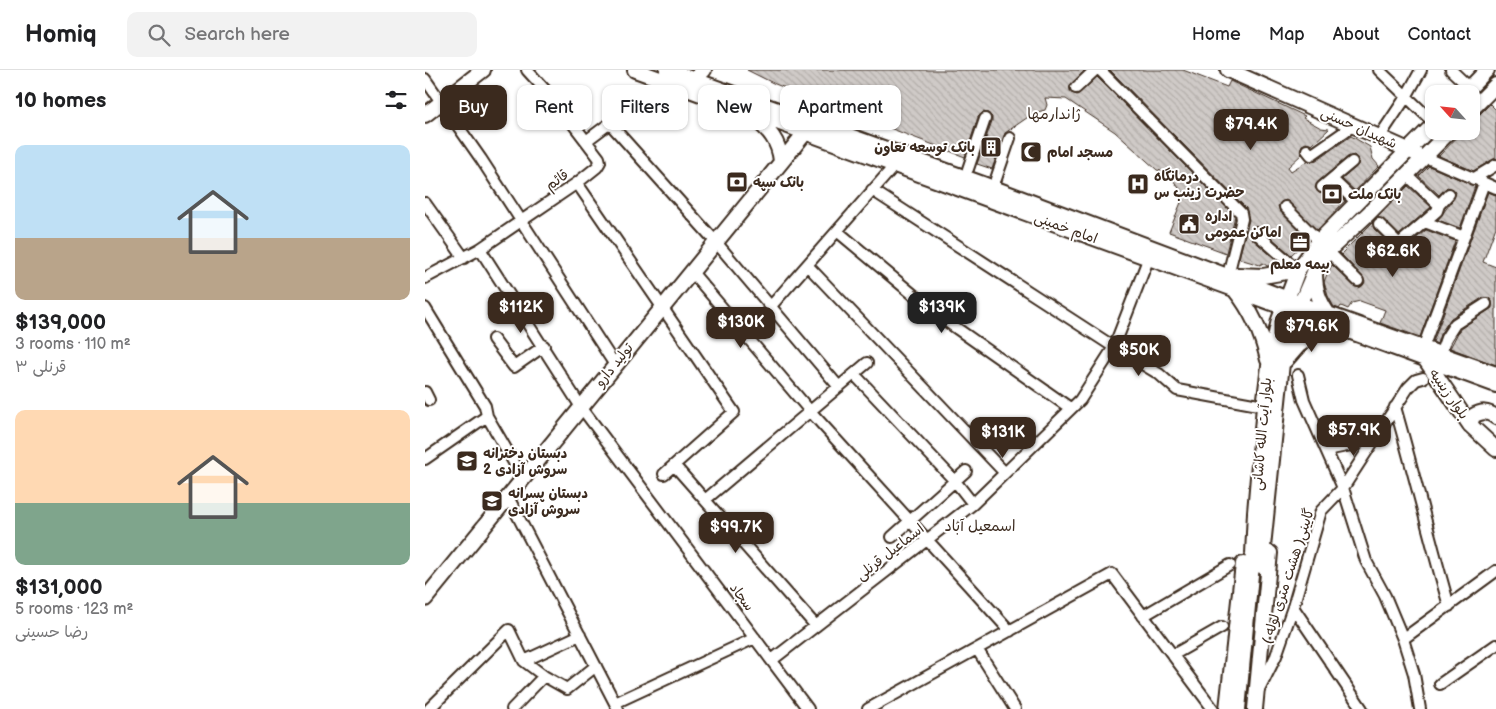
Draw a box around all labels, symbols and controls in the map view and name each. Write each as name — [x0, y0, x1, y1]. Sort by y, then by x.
search box — [127, 12, 477, 57]
text: Homiq — [25, 20, 97, 49]
icon: search — [145, 21, 173, 49]
text: Search here — [185, 23, 290, 46]
text: Home — [1192, 24, 1241, 45]
text: Map — [1269, 24, 1305, 45]
text: About — [1333, 24, 1380, 45]
text: Contact — [1408, 24, 1471, 45]
chip: Buy — [440, 85, 507, 130]
chip: Rent — [517, 85, 592, 130]
chip: Filters — [602, 85, 688, 130]
chip: New — [698, 85, 770, 130]
chip: Apartment — [780, 85, 901, 130]
north arrow — [1425, 85, 1480, 140]
map controls — [1425, 85, 1480, 140]
icon: filters — [382, 86, 410, 114]
text: 10 homes — [15, 88, 106, 113]
street label: شهیدان حسنی — [1318, 104, 1400, 152]
district label: ژاندارمها — [1027, 105, 1081, 124]
pin: $79.4K — [1210, 108, 1292, 151]
text: $79.4K — [1225, 115, 1277, 134]
building icon: بانک توسعه تعاون — [979, 135, 1003, 159]
place label: بانک توسعه تعاون — [874, 139, 975, 156]
mosque icon: مسجد امام — [1019, 140, 1043, 164]
place label: مسجد امام — [1047, 144, 1113, 163]
street label: قائم — [542, 166, 573, 196]
place label: درمانگاه حضرت زینب س — [1154, 167, 1245, 201]
bank icon: بانک سپه — [725, 170, 749, 194]
hospital icon: درمانگاه حضرت زینب س — [1126, 172, 1150, 196]
place label: بانک سپه — [753, 174, 804, 191]
icon: home — [168, 177, 258, 267]
bank icon: بانک ملت — [1320, 182, 1344, 206]
place label: بانک ملت — [1348, 186, 1401, 203]
place label: اداره اماکن عمومی — [1205, 208, 1282, 242]
street label: امام خمینی — [1031, 209, 1100, 249]
public building icon: اداره اماکن عمومی — [1177, 212, 1201, 236]
office icon: بیمه معلم — [1288, 230, 1312, 254]
pin: $62.6K — [1352, 236, 1434, 278]
text: $62.6K — [1366, 242, 1420, 261]
place label: بیمه معلم — [1270, 256, 1330, 275]
pin: $112K — [486, 292, 556, 334]
pin: $139K — [907, 292, 977, 334]
text: $112K — [499, 298, 543, 317]
text: $139K — [919, 298, 965, 317]
pin: $130K — [706, 306, 776, 349]
text: $139,000 — [15, 310, 106, 335]
pin: $79.6K — [1271, 310, 1353, 353]
text: $130K — [717, 313, 765, 332]
text: $79.6K — [1286, 317, 1338, 336]
pin: $50K — [1109, 334, 1169, 377]
text: 3 rooms · 110 m² — [15, 335, 131, 354]
street label: تولید دارو — [591, 339, 638, 392]
text: $50K — [1119, 341, 1159, 360]
text: قرنلی ۳ — [15, 358, 67, 377]
street label: بلوار زینبیه — [1425, 365, 1473, 423]
street label: بلوار آیت الله کاشانی — [1249, 377, 1275, 491]
pin: $57.9K — [1313, 414, 1395, 457]
pin: $131K — [968, 416, 1038, 459]
text: $57.9K — [1328, 421, 1380, 440]
text: $131K — [981, 423, 1025, 442]
icon: home — [168, 442, 258, 532]
place label: دبستان دخترانه سروش آزادی 2 — [483, 445, 567, 479]
school or university icon: دبستان دخترانه سروش آزادی 2 — [455, 449, 479, 473]
place label: دبستان پسرانه سروش آزادی — [508, 485, 588, 519]
school or university icon: دبستان پسرانه سروش آزادی — [480, 489, 504, 513]
street label: گایینی( هشت متری لوله ) — [1258, 506, 1318, 646]
pin: $99.7K — [695, 512, 777, 554]
district label: اسمعیل آباد — [944, 517, 1016, 536]
text: $99.7K — [710, 518, 762, 537]
street label: اسماعیل قرنلی — [852, 520, 928, 584]
text: $131,000 — [15, 575, 103, 600]
street label: سجاد — [726, 580, 758, 614]
text: 5 rooms · 123 m² — [15, 600, 133, 619]
text: رضا حسینی — [15, 623, 88, 642]

